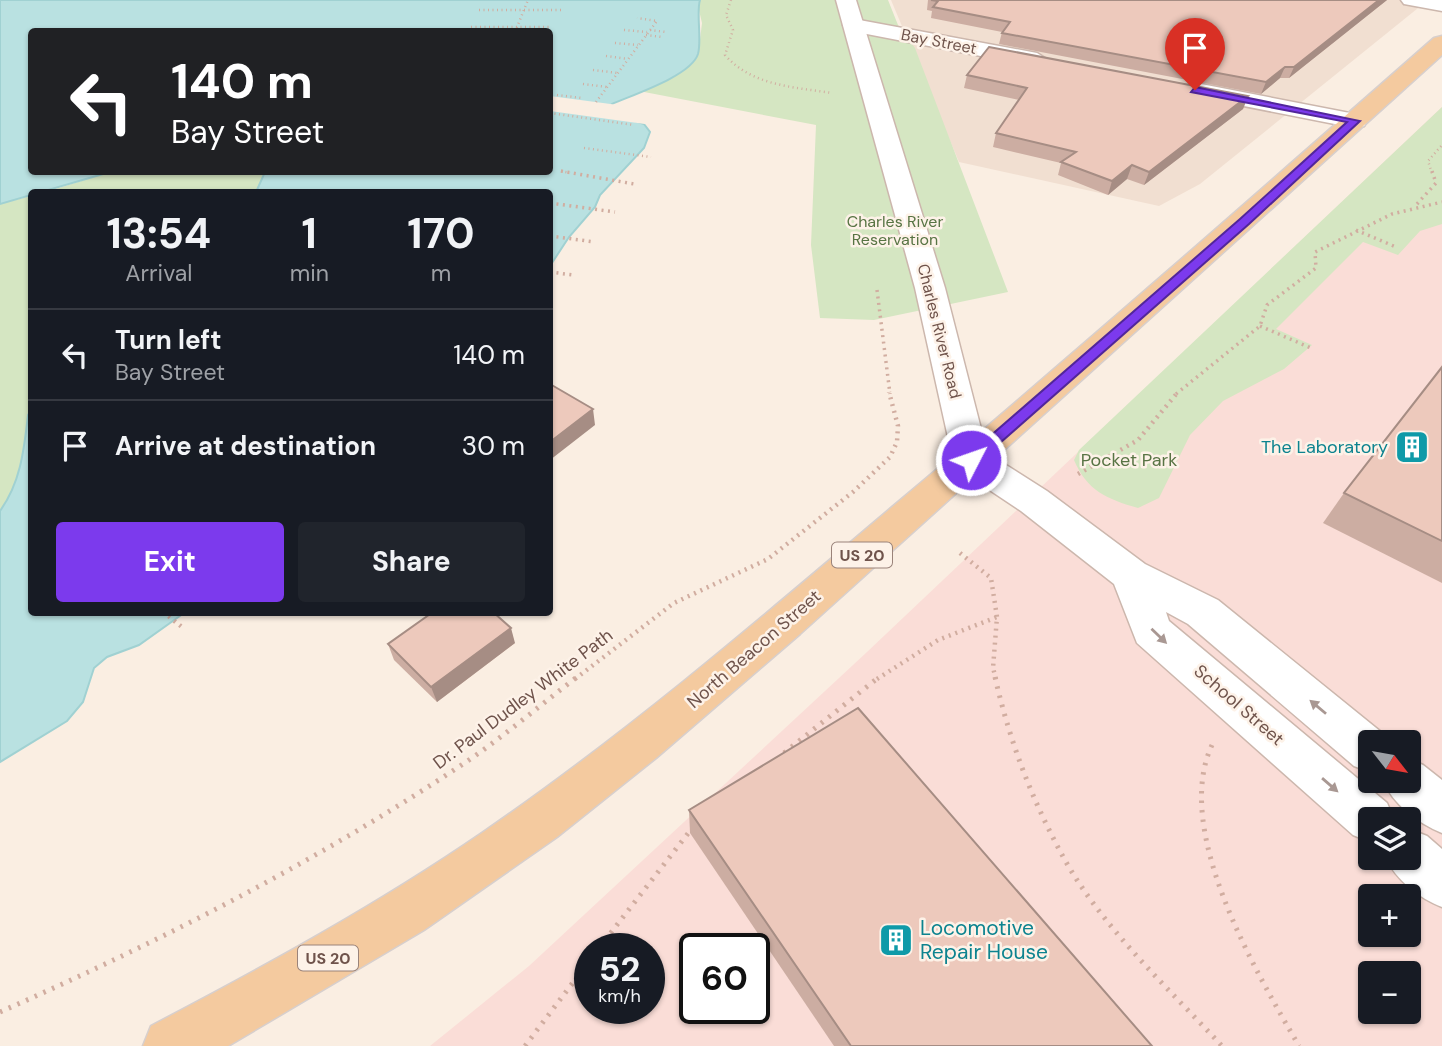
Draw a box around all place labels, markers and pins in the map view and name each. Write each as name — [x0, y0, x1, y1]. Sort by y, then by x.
pin — [1165, 18, 1225, 90]
building icon: The Laboratory — [1393, 428, 1431, 466]
place label: The Laboratory — [1261, 435, 1388, 459]
place label: Locomotive Repair House — [920, 914, 1048, 966]
building icon: Locomotive Repair House — [877, 921, 915, 959]

